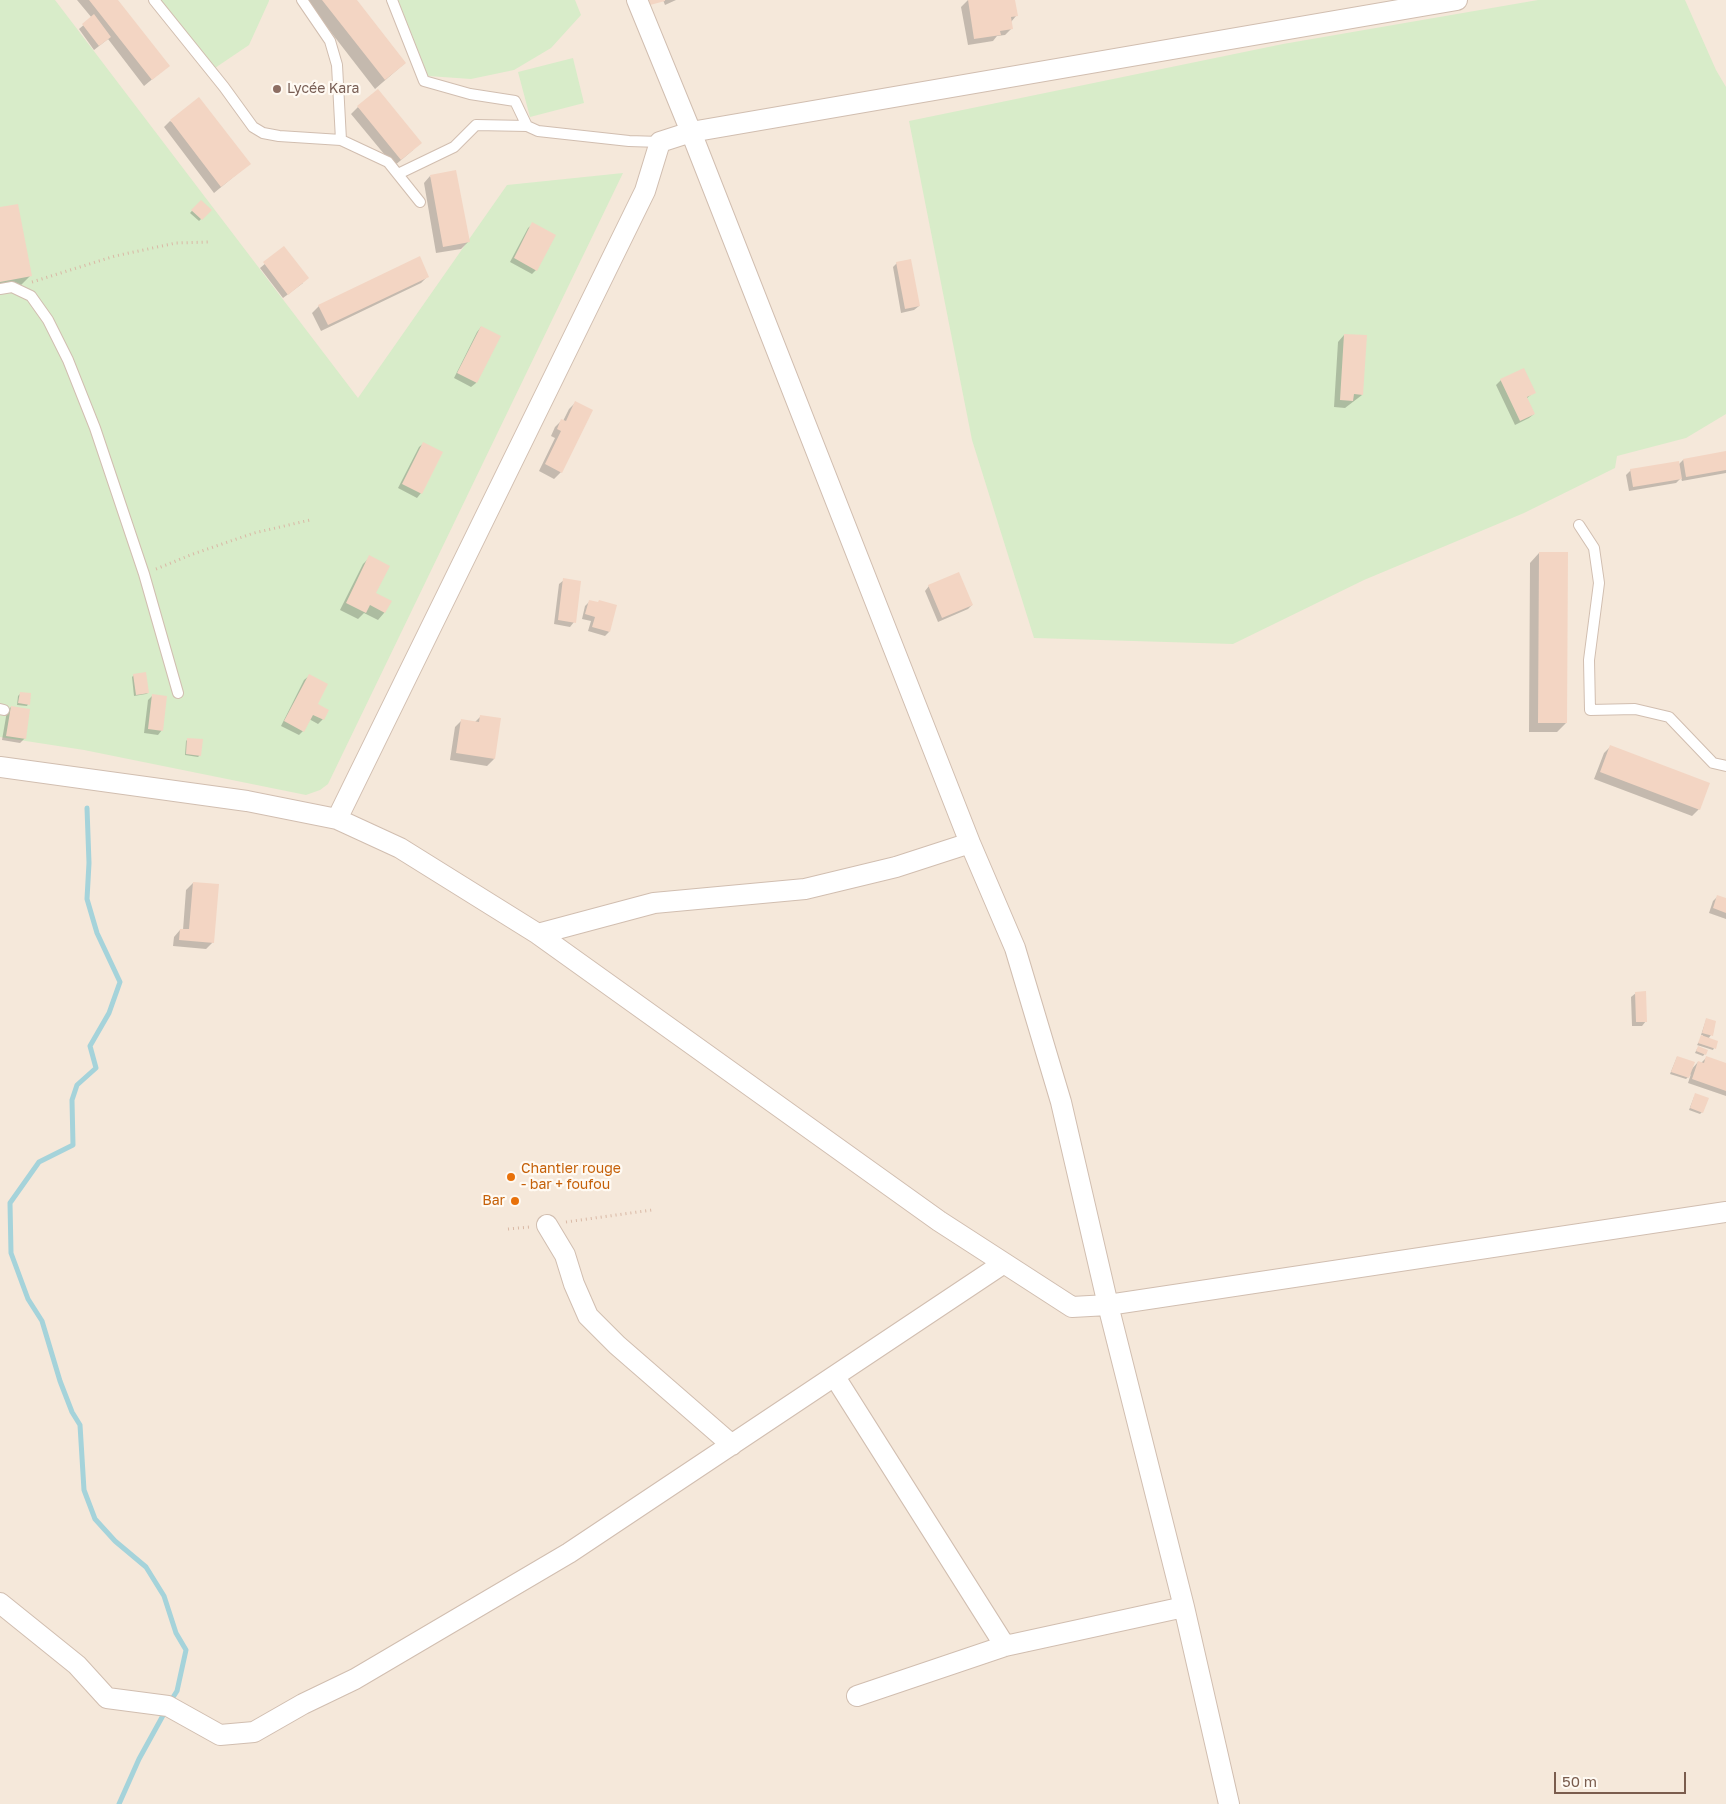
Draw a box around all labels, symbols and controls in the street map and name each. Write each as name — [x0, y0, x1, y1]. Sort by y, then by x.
place label: Lycée Kara — [287, 81, 359, 97]
marker: Lycée Kara — [271, 83, 283, 95]
place label: Chantier rouge - bar + foufou — [521, 1161, 621, 1194]
marker: Chantier rouge - bar + foufou — [505, 1171, 517, 1183]
place label: Bar — [482, 1193, 505, 1209]
marker: Bar — [509, 1195, 521, 1207]
scale bar — [1556, 1762, 1688, 1794]
text: 50 m — [1562, 1772, 1597, 1790]

